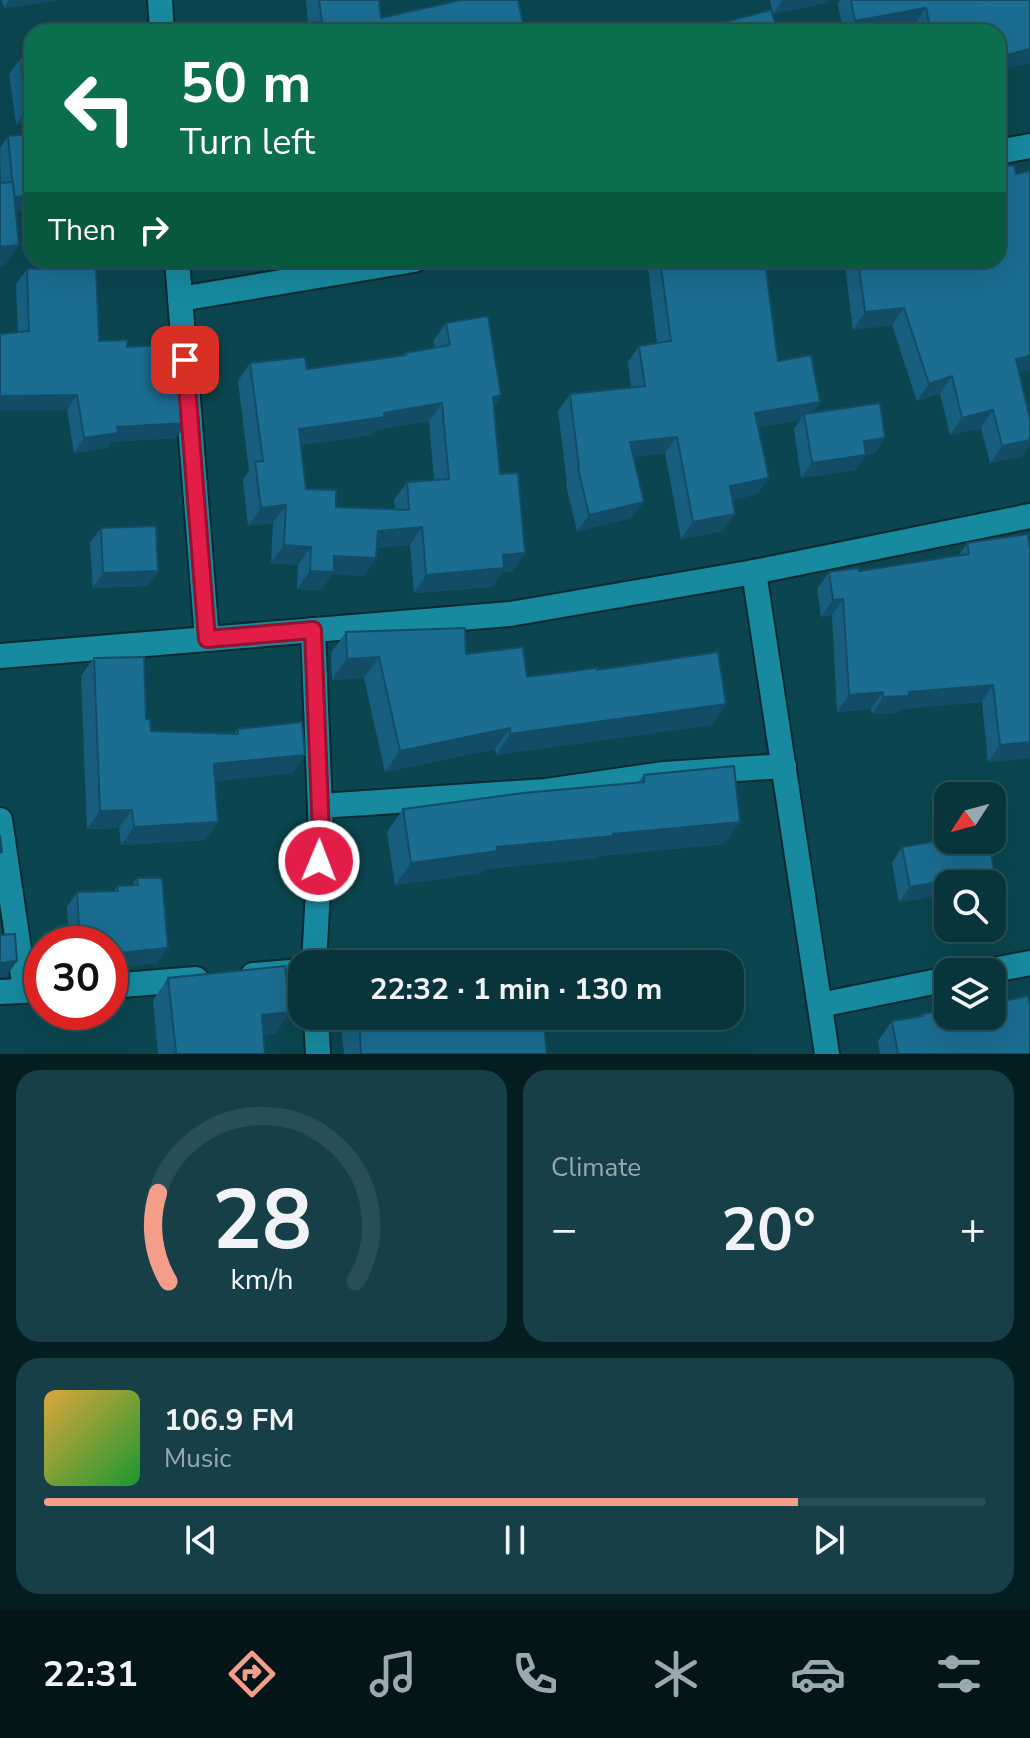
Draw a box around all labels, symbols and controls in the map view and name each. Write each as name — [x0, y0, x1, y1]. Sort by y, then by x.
text: 50 m — [180, 45, 311, 122]
icon: left — [48, 56, 152, 160]
text: Turn left — [180, 118, 315, 167]
icon: right — [132, 208, 176, 252]
text: Then — [48, 210, 116, 251]
pin — [151, 326, 219, 394]
icon: arrive — [163, 338, 207, 382]
north arrow — [934, 782, 1006, 854]
map controls — [934, 782, 1006, 1030]
position arrow — [277, 819, 361, 903]
button: search — [934, 870, 1006, 942]
speed limit sign: 30 — [24, 926, 128, 1030]
button: layers — [934, 958, 1006, 1030]
text: 22:32 · 1 min · 130 m — [370, 969, 662, 1010]
text: Climate — [551, 1150, 641, 1185]
text: 28 — [212, 1164, 311, 1277]
text: 20° — [721, 1189, 816, 1271]
text: − — [551, 1200, 577, 1260]
text: + — [960, 1200, 986, 1260]
text: km/h — [230, 1260, 293, 1299]
text: 106.9 FM — [164, 1400, 294, 1441]
text: Music — [164, 1441, 231, 1476]
icon: previous — [179, 1518, 223, 1562]
icon: pause — [493, 1518, 537, 1562]
icon: next — [807, 1518, 851, 1562]
icon: directions — [224, 1646, 280, 1702]
icon: music — [365, 1646, 421, 1702]
icon: phone — [507, 1646, 563, 1702]
icon: climate — [648, 1646, 704, 1702]
icon: car — [790, 1646, 846, 1702]
icon: filters — [931, 1646, 987, 1702]
text: 22:31 — [43, 1650, 138, 1699]

